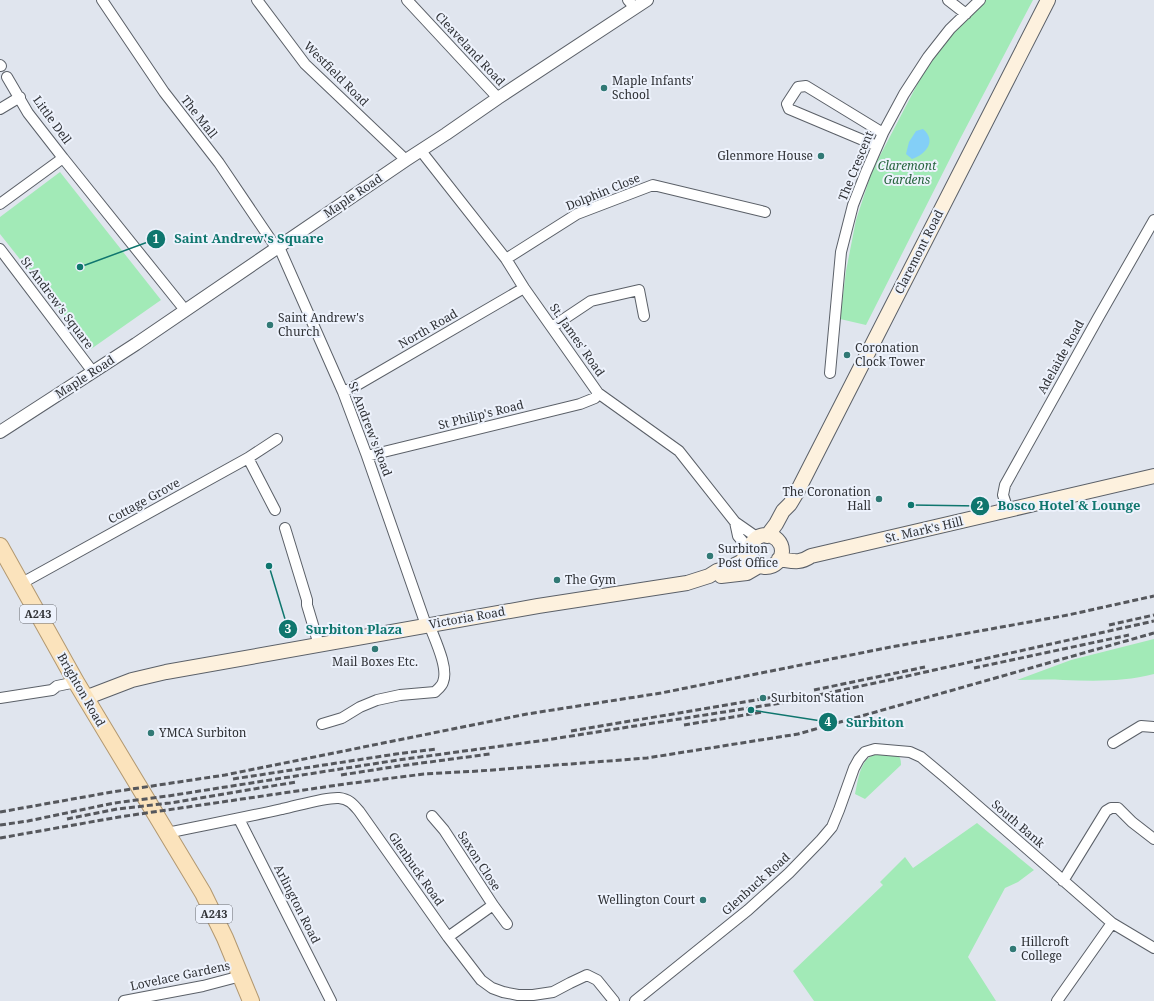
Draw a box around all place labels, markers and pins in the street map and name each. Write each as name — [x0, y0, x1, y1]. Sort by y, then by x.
place label: Maple Infants' School — [612, 72, 694, 103]
marker: Maple Infants' School — [599, 83, 609, 93]
place label: Glenmore House — [717, 147, 813, 164]
marker: Glenmore House — [816, 151, 826, 161]
callout: Saint Andrew's Square — [146, 226, 332, 251]
place label: Saint Andrew's Church — [278, 309, 364, 340]
marker: Saint Andrew's Church — [265, 320, 275, 330]
place label: Coronation Clock Tower — [855, 339, 926, 370]
marker: Coronation Clock Tower — [842, 350, 852, 360]
place label: The Coronation Hall — [782, 483, 871, 514]
callout: Bosco Hotel & Lounge — [970, 493, 1149, 518]
marker: The Coronation Hall — [874, 494, 884, 504]
place label: Surbiton Post Office — [718, 540, 778, 571]
marker: Surbiton Post Office — [705, 551, 715, 561]
place label: The Gym — [565, 571, 616, 588]
marker: The Gym — [552, 575, 562, 585]
callout: Surbiton Plaza — [278, 617, 410, 642]
marker: Mail Boxes Etc. — [370, 644, 380, 654]
place label: Mail Boxes Etc. — [332, 653, 418, 670]
place label: Surbiton Station — [771, 689, 865, 706]
marker: Surbiton Station — [758, 693, 768, 703]
callout: Surbiton — [818, 710, 912, 735]
place label: YMCA Surbiton — [158, 724, 247, 741]
marker: YMCA Surbiton — [146, 728, 156, 738]
place label: Wellington Court — [597, 891, 695, 908]
marker: Wellington Court — [698, 895, 708, 905]
place label: Hillcroft College — [1021, 933, 1069, 964]
marker: Hillcroft College — [1008, 944, 1018, 954]

